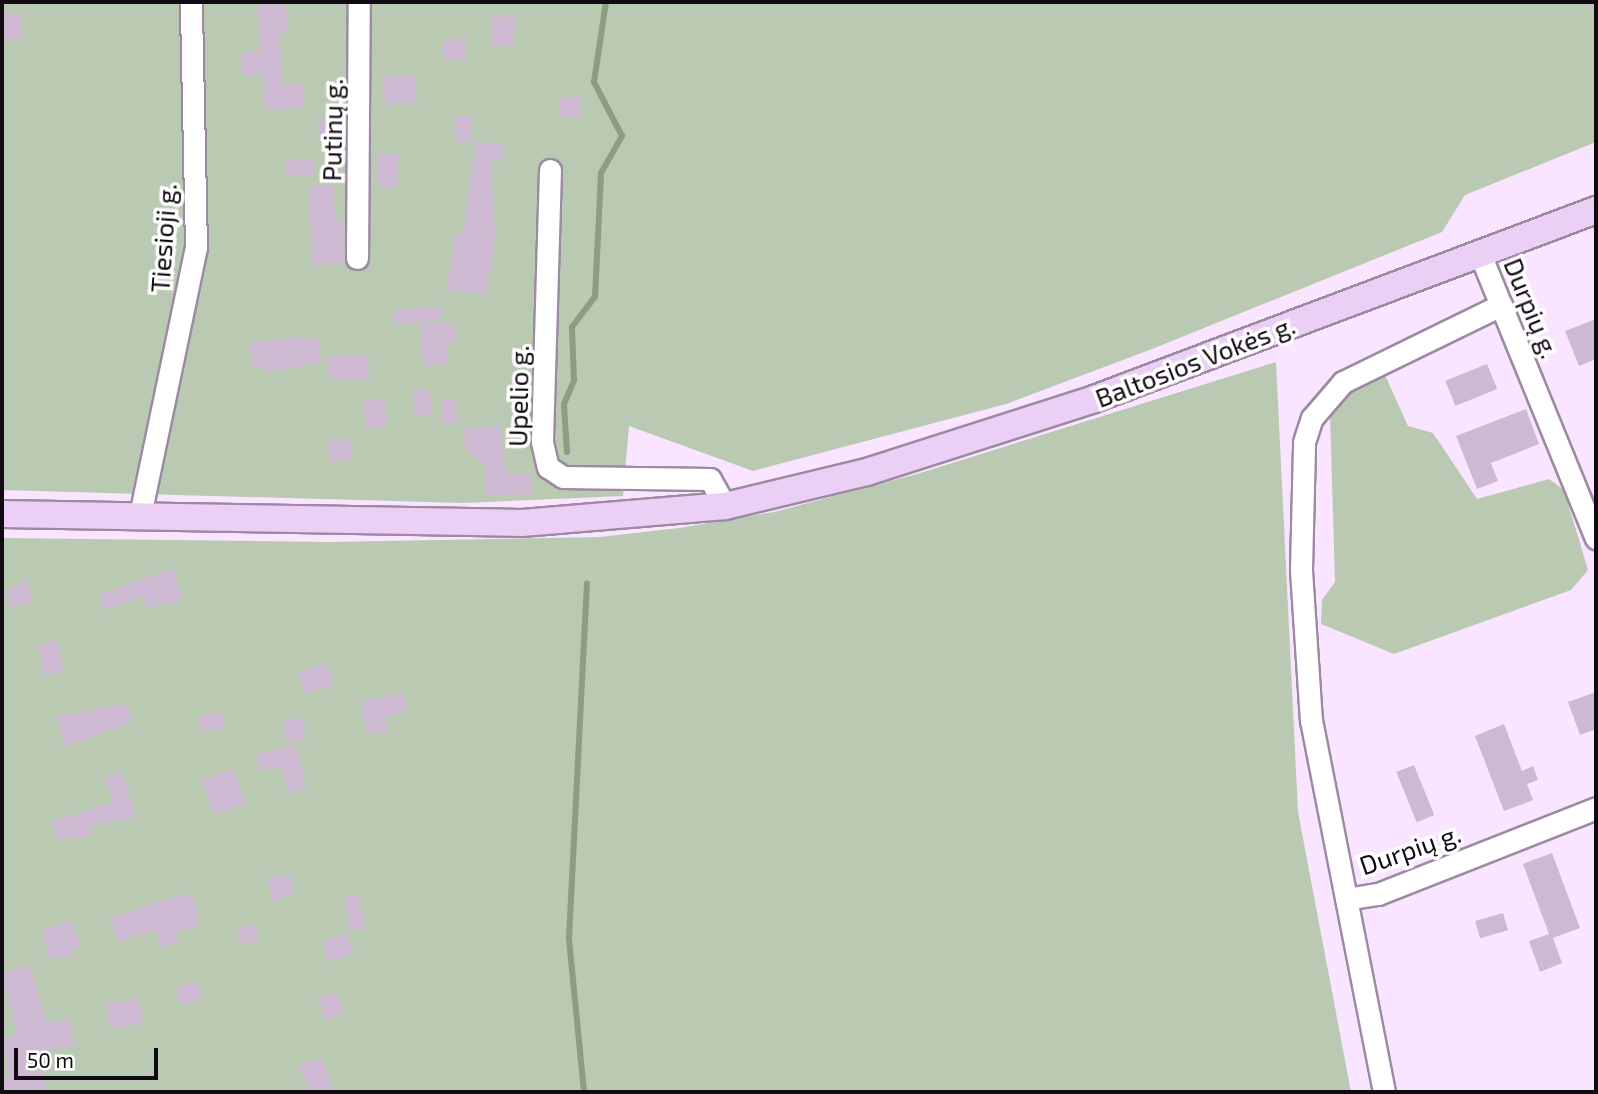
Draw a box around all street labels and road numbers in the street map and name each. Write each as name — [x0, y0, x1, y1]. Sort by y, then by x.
street label: Putinų g. — [316, 78, 348, 182]
street label: Tiesioji g. — [144, 182, 182, 294]
street label: Durpių g. — [1498, 253, 1566, 363]
street label: Baltosios Vokės g. — [1090, 308, 1300, 414]
street label: Upelio g. — [502, 345, 534, 447]
street label: Durpių g. — [1355, 817, 1465, 881]

